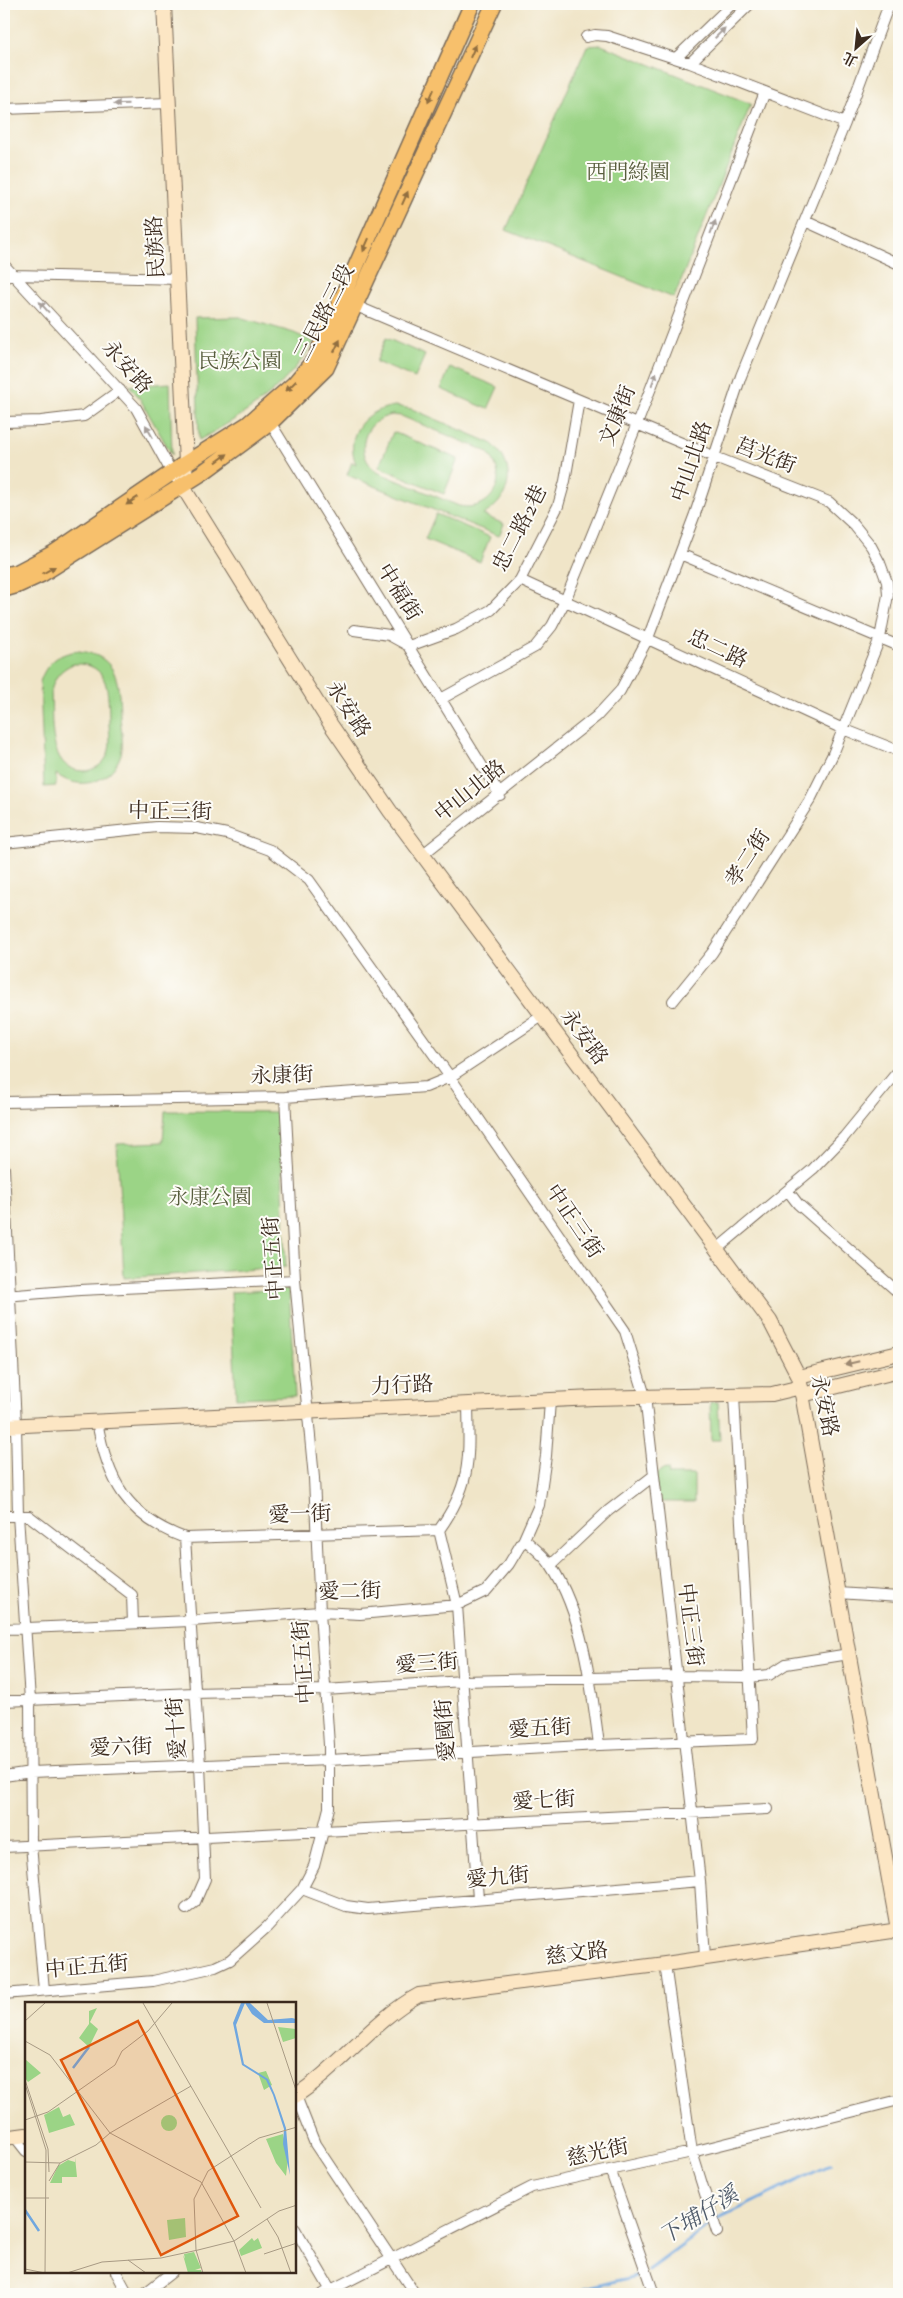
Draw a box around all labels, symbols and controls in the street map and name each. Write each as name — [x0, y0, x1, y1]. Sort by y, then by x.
north arrow — [830, 22, 880, 72]
one-way arrow — [714, 28, 726, 40]
one-way arrow — [469, 44, 477, 58]
text: 北 — [840, 46, 862, 70]
one-way arrow — [427, 89, 435, 103]
one-way arrow — [112, 100, 128, 108]
park label: 西門綠園 — [586, 159, 670, 189]
one-way arrow — [401, 191, 409, 205]
street label: 民族路 — [140, 215, 174, 279]
one-way arrow — [709, 219, 717, 234]
one-way arrow — [361, 238, 369, 252]
street label: 三民路三段 — [289, 259, 363, 367]
one-way arrow — [38, 302, 50, 314]
street label: 永安路 — [94, 335, 158, 401]
one-way arrow — [334, 339, 342, 353]
park label: 民族公園 — [198, 348, 282, 378]
one-way arrow — [651, 371, 658, 386]
one-way arrow — [285, 380, 297, 392]
street label: 文康街 — [593, 381, 645, 451]
street label: 中山北路 — [665, 417, 721, 507]
one-way arrow — [145, 423, 153, 438]
street label: 莒光街 — [730, 432, 800, 482]
one-way arrow — [215, 453, 228, 464]
street label: 忠二路2巷 — [486, 480, 556, 578]
one-way arrow — [125, 496, 139, 505]
street label: 中福街 — [369, 558, 427, 628]
one-way arrow — [41, 566, 56, 574]
street label: 忠二路 — [682, 623, 752, 677]
street label: 永安路 — [317, 675, 377, 745]
street label: 中山北路 — [429, 754, 513, 830]
street label: 中正三街 — [128, 797, 212, 829]
street label: 孝二街 — [719, 824, 779, 894]
street label: 永安路 — [552, 1004, 614, 1072]
street label: 永康街 — [250, 1061, 314, 1093]
street label: 中正三街 — [537, 1179, 609, 1265]
park label: 永康公園 — [168, 1184, 252, 1214]
street label: 中正五街 — [257, 1215, 293, 1301]
one-way arrow — [844, 1359, 859, 1367]
street label: 力行路 — [370, 1370, 434, 1404]
street label: 永安路 — [802, 1372, 844, 1440]
street label: 愛一街 — [268, 1500, 332, 1532]
street label: 愛二街 — [318, 1577, 382, 1609]
street label: 中正三街 — [669, 1581, 709, 1669]
street label: 中正五街 — [287, 1619, 323, 1705]
street label: 愛三街 — [395, 1648, 459, 1682]
street label: 愛十街 — [161, 1696, 195, 1760]
street label: 愛國街 — [430, 1698, 464, 1762]
street label: 愛五街 — [508, 1713, 572, 1747]
street label: 愛六街 — [89, 1733, 153, 1765]
street label: 愛七街 — [512, 1785, 576, 1819]
street label: 愛九街 — [465, 1861, 531, 1897]
street label: 慈文路 — [544, 1936, 610, 1974]
street label: 中正五街 — [44, 1949, 130, 1987]
inset map — [25, 2002, 296, 2273]
street label: 慈光街 — [564, 2133, 632, 2175]
water label: 下埔仔溪 — [654, 2179, 747, 2254]

